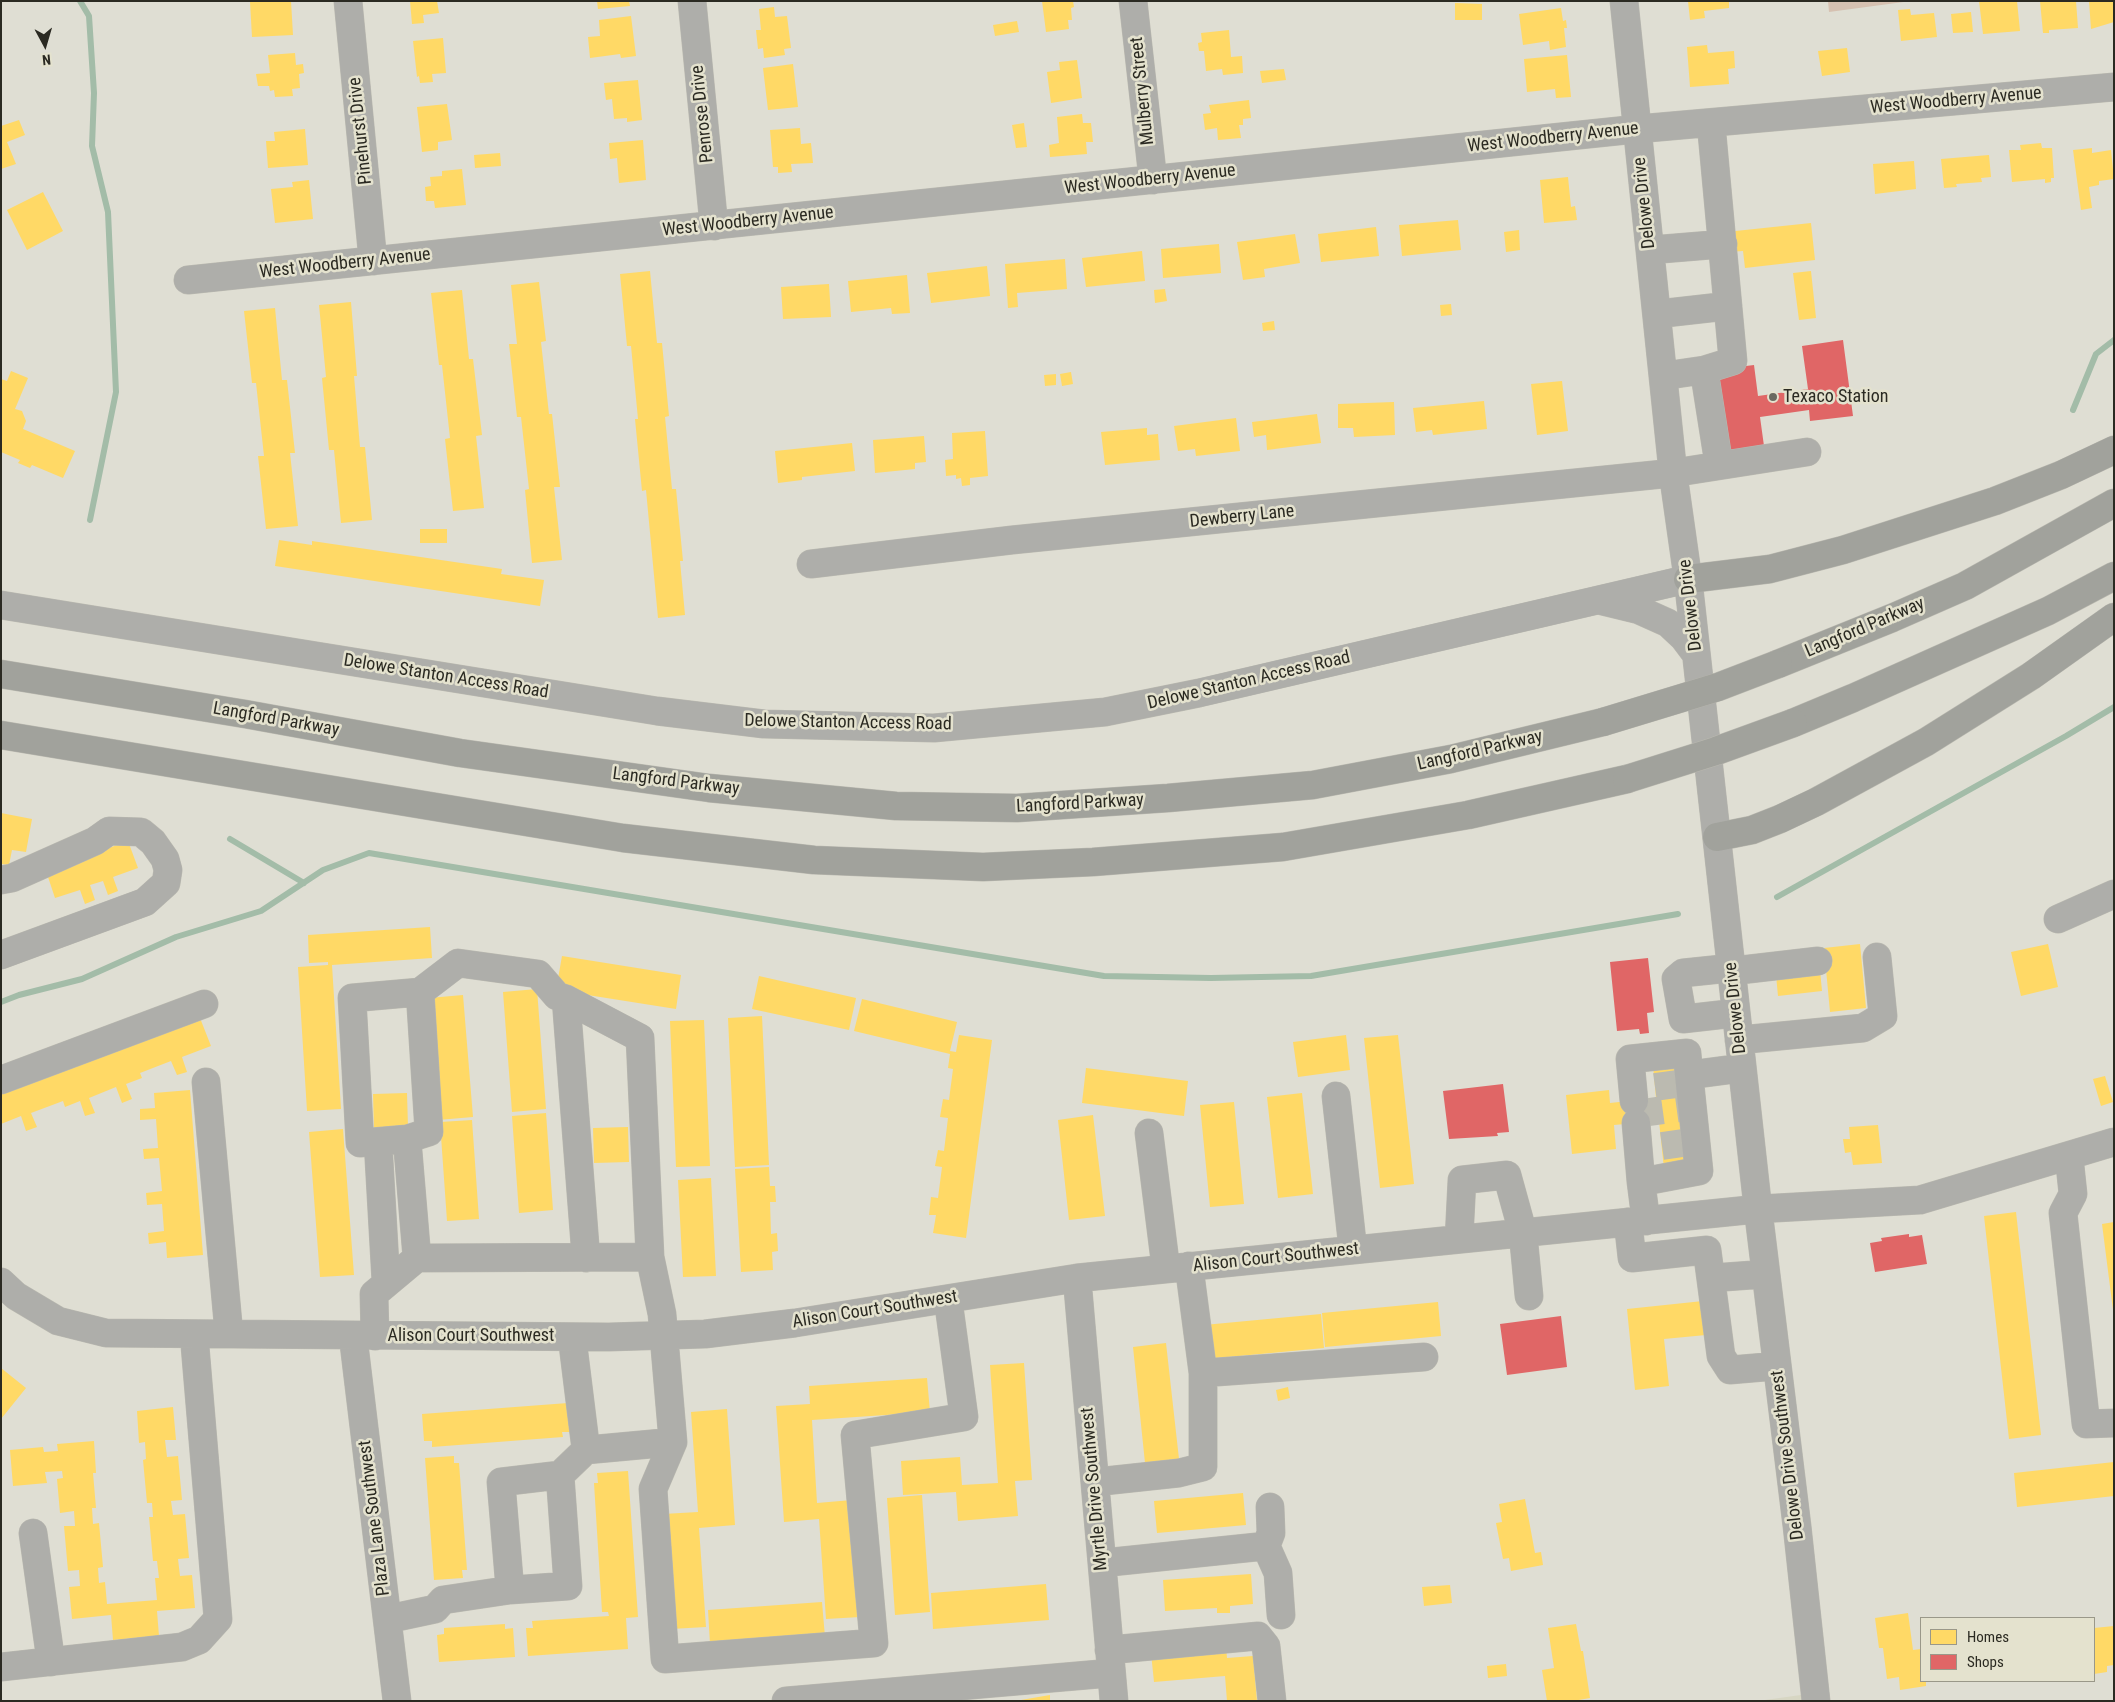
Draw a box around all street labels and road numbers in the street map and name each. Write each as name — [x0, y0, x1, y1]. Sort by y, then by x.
street label: Mulberry Street — [1127, 36, 1159, 146]
street label: Penrose Drive — [687, 64, 719, 164]
street label: Pinehurst Drive — [345, 76, 377, 186]
street label: West Woodberry Avenue — [1869, 83, 2043, 119]
street label: West Woodberry Avenue — [1466, 118, 1640, 158]
street label: Delowe Drive — [1629, 156, 1661, 250]
street label: West Woodberry Avenue — [1063, 160, 1237, 200]
street label: West Woodberry Avenue — [661, 202, 835, 242]
street label: West Woodberry Avenue — [258, 244, 432, 284]
street label: Dewberry Lane — [1189, 501, 1295, 533]
street label: Delowe Drive — [1675, 558, 1707, 652]
street label: Langford Parkway — [1802, 593, 1928, 663]
street label: Delowe Stanton Access Road — [1146, 647, 1352, 715]
street label: Delowe Stanton Access Road — [342, 650, 550, 704]
street label: Langford Parkway — [211, 698, 341, 742]
street label: Delowe Stanton Access Road — [744, 710, 952, 736]
street label: Langford Parkway — [1415, 726, 1545, 776]
street label: Langford Parkway — [611, 764, 741, 800]
street label: Langford Parkway — [1016, 790, 1144, 818]
street label: Delowe Drive — [1720, 961, 1752, 1055]
street label: Alison Court Southwest — [1192, 1239, 1360, 1277]
street label: Alison Court Southwest — [791, 1286, 959, 1334]
street label: Alison Court Southwest — [388, 1325, 554, 1347]
street label: Delowe Drive Southwest — [1767, 1369, 1809, 1541]
street label: Myrtle Drive Southwest — [1077, 1406, 1113, 1572]
street label: Plaza Lane Southwest — [355, 1439, 395, 1597]

